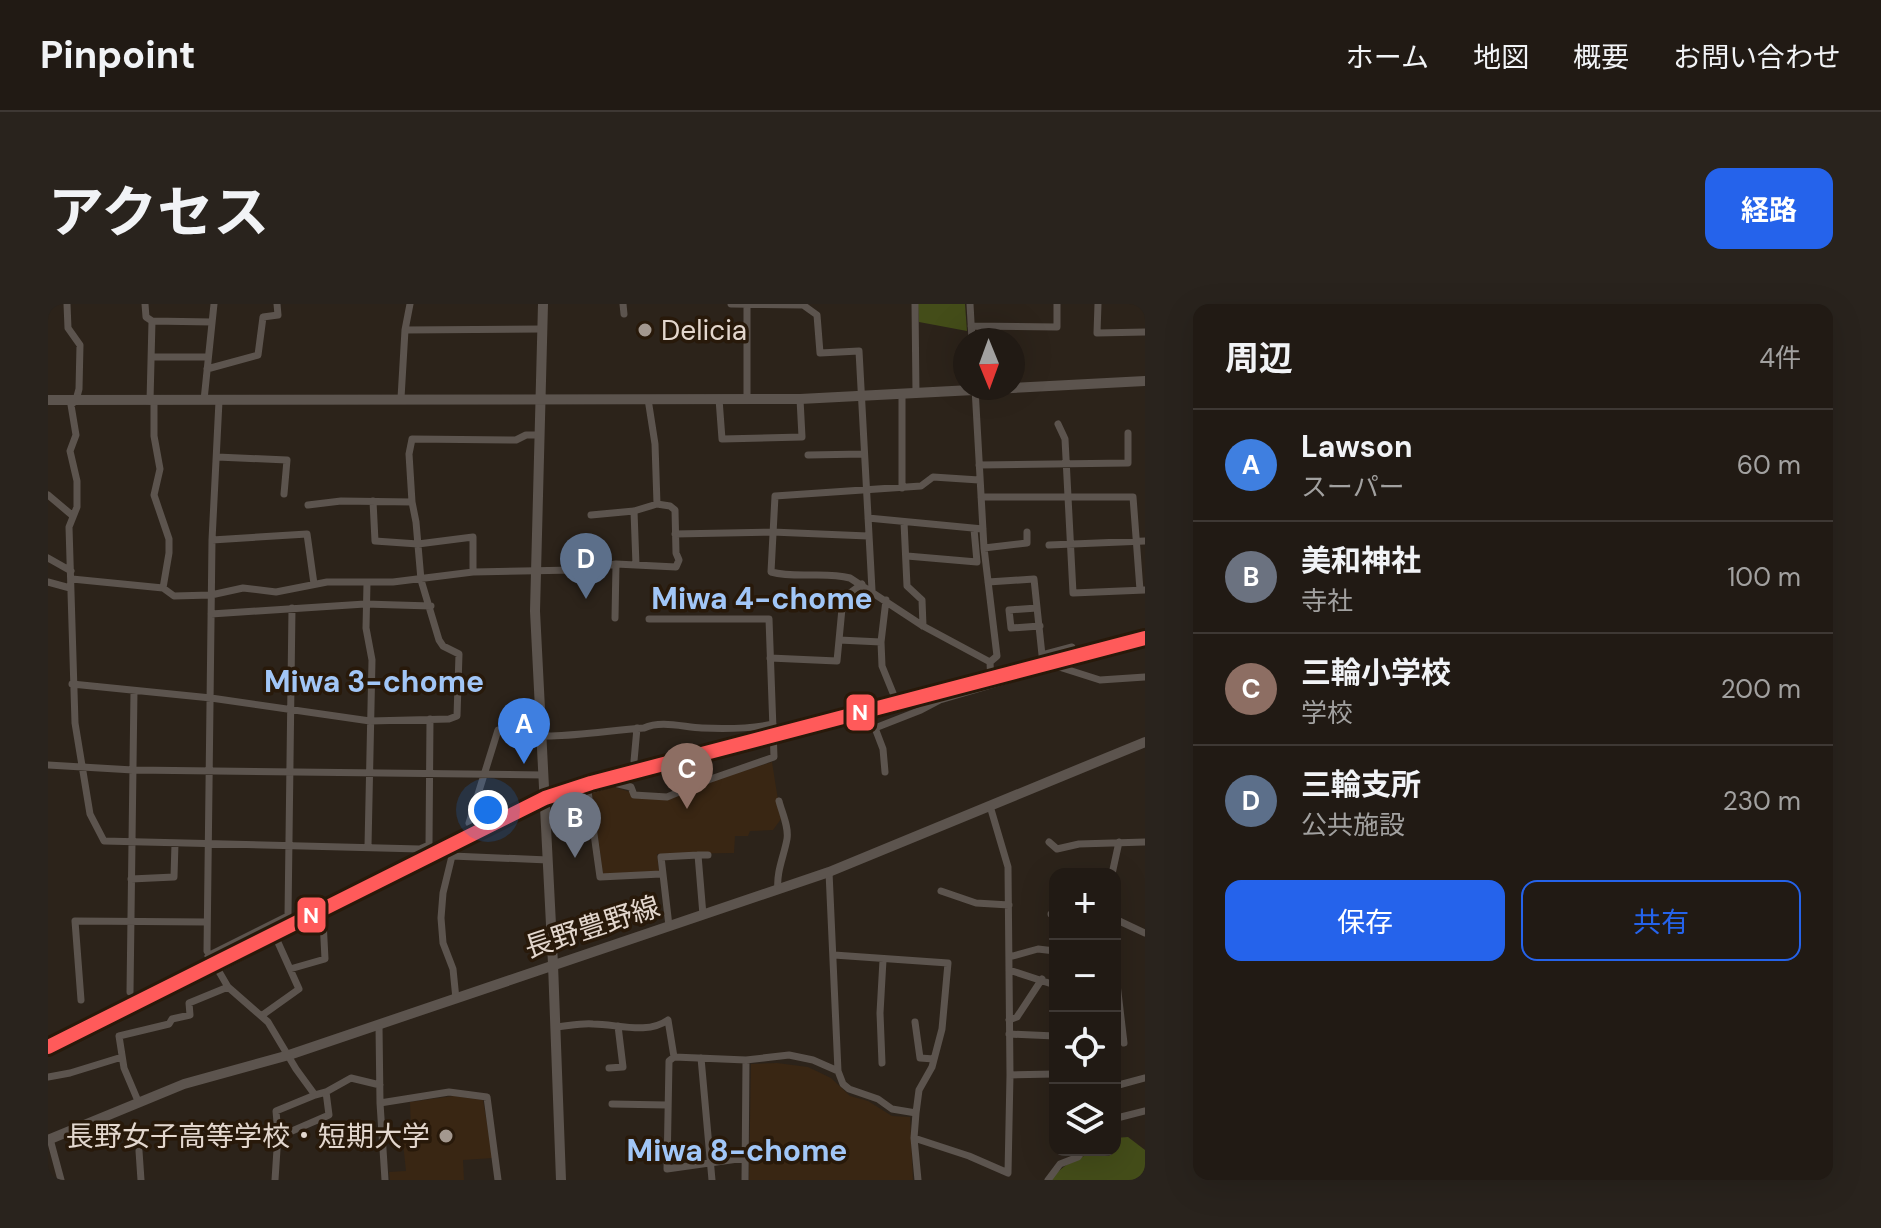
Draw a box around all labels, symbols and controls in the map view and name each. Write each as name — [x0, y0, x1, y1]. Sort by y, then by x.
text: Pinpoint — [40, 30, 196, 80]
text: ホーム — [1346, 39, 1429, 76]
text: 地図 — [1473, 39, 1529, 76]
text: 概要 — [1573, 39, 1629, 76]
text: お問い合わせ — [1673, 39, 1841, 76]
button: 経路 — [1705, 168, 1833, 249]
text: アクセス — [48, 176, 269, 249]
place label: Delicia — [661, 312, 747, 349]
marker: Delicia — [636, 321, 654, 339]
north arrow — [953, 328, 1025, 400]
text: 周辺 — [1225, 336, 1293, 381]
text: 4件 — [1759, 341, 1801, 375]
text: Lawson — [1301, 427, 1413, 466]
text: A — [1242, 448, 1260, 482]
text: 60 m — [1737, 448, 1801, 482]
text: スーパー — [1301, 470, 1405, 504]
pin: D — [560, 533, 612, 599]
text: 美和神社 — [1301, 541, 1421, 580]
text: B — [1243, 560, 1259, 594]
text: 100 m — [1727, 560, 1801, 594]
district label: Miwa 4-chome — [651, 579, 873, 618]
text: 寺社 — [1301, 584, 1353, 618]
text: 三輪小学校 — [1301, 653, 1451, 692]
district label: Miwa 3-chome — [264, 662, 484, 701]
text: C — [1241, 672, 1261, 706]
text: 200 m — [1721, 672, 1801, 706]
line badge: N — [845, 693, 876, 732]
text: 学校 — [1301, 696, 1353, 730]
pin: A — [498, 698, 550, 764]
text: N — [852, 698, 868, 727]
pin: C — [661, 743, 713, 809]
text: 三輪支所 — [1301, 765, 1421, 804]
text: D — [1242, 784, 1260, 818]
text: 230 m — [1723, 784, 1801, 818]
your location — [468, 790, 508, 830]
pin: B — [549, 792, 601, 858]
text: 公共施設 — [1301, 808, 1405, 842]
map controls — [1049, 868, 1121, 1156]
button: + — [1049, 868, 1121, 940]
button: 保存 — [1225, 880, 1505, 961]
button: 共有 — [1521, 880, 1801, 961]
street label: 長野豊野線 — [520, 888, 664, 966]
line badge: N — [296, 896, 327, 934]
text: N — [303, 901, 319, 930]
button: − — [1049, 940, 1121, 1012]
button: locate — [1049, 1012, 1121, 1084]
button: layers — [1049, 1084, 1121, 1156]
place label: 長野女子高等学校・短期大学 — [66, 1118, 430, 1155]
marker: 長野女子高等学校・短期大学 — [437, 1127, 455, 1145]
district label: Miwa 8-chome — [627, 1131, 847, 1170]

